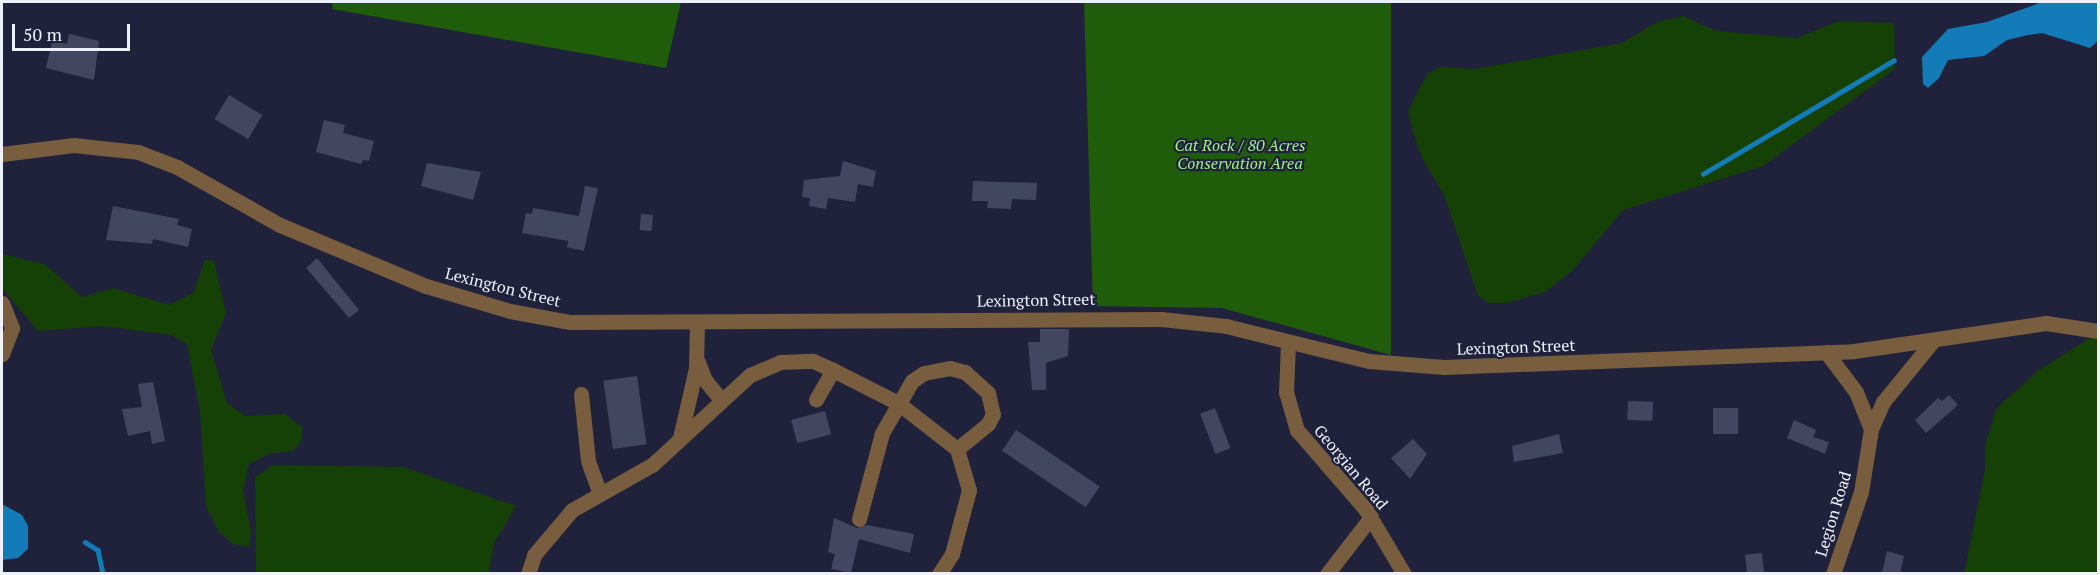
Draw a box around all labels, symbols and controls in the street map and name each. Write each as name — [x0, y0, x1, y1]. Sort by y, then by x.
scale bar — [15, 12, 134, 50]
text: 50 m — [23, 22, 62, 46]
park label: Cat Rock / 80 Acres Conservation Area — [1174, 135, 1306, 173]
street label: Lexington Street — [443, 263, 563, 311]
street label: Lexington Street — [977, 289, 1095, 311]
street label: Lexington Street — [1456, 335, 1576, 359]
street label: Georgian Road — [1310, 421, 1392, 513]
street label: Legion Road — [1811, 469, 1855, 559]

